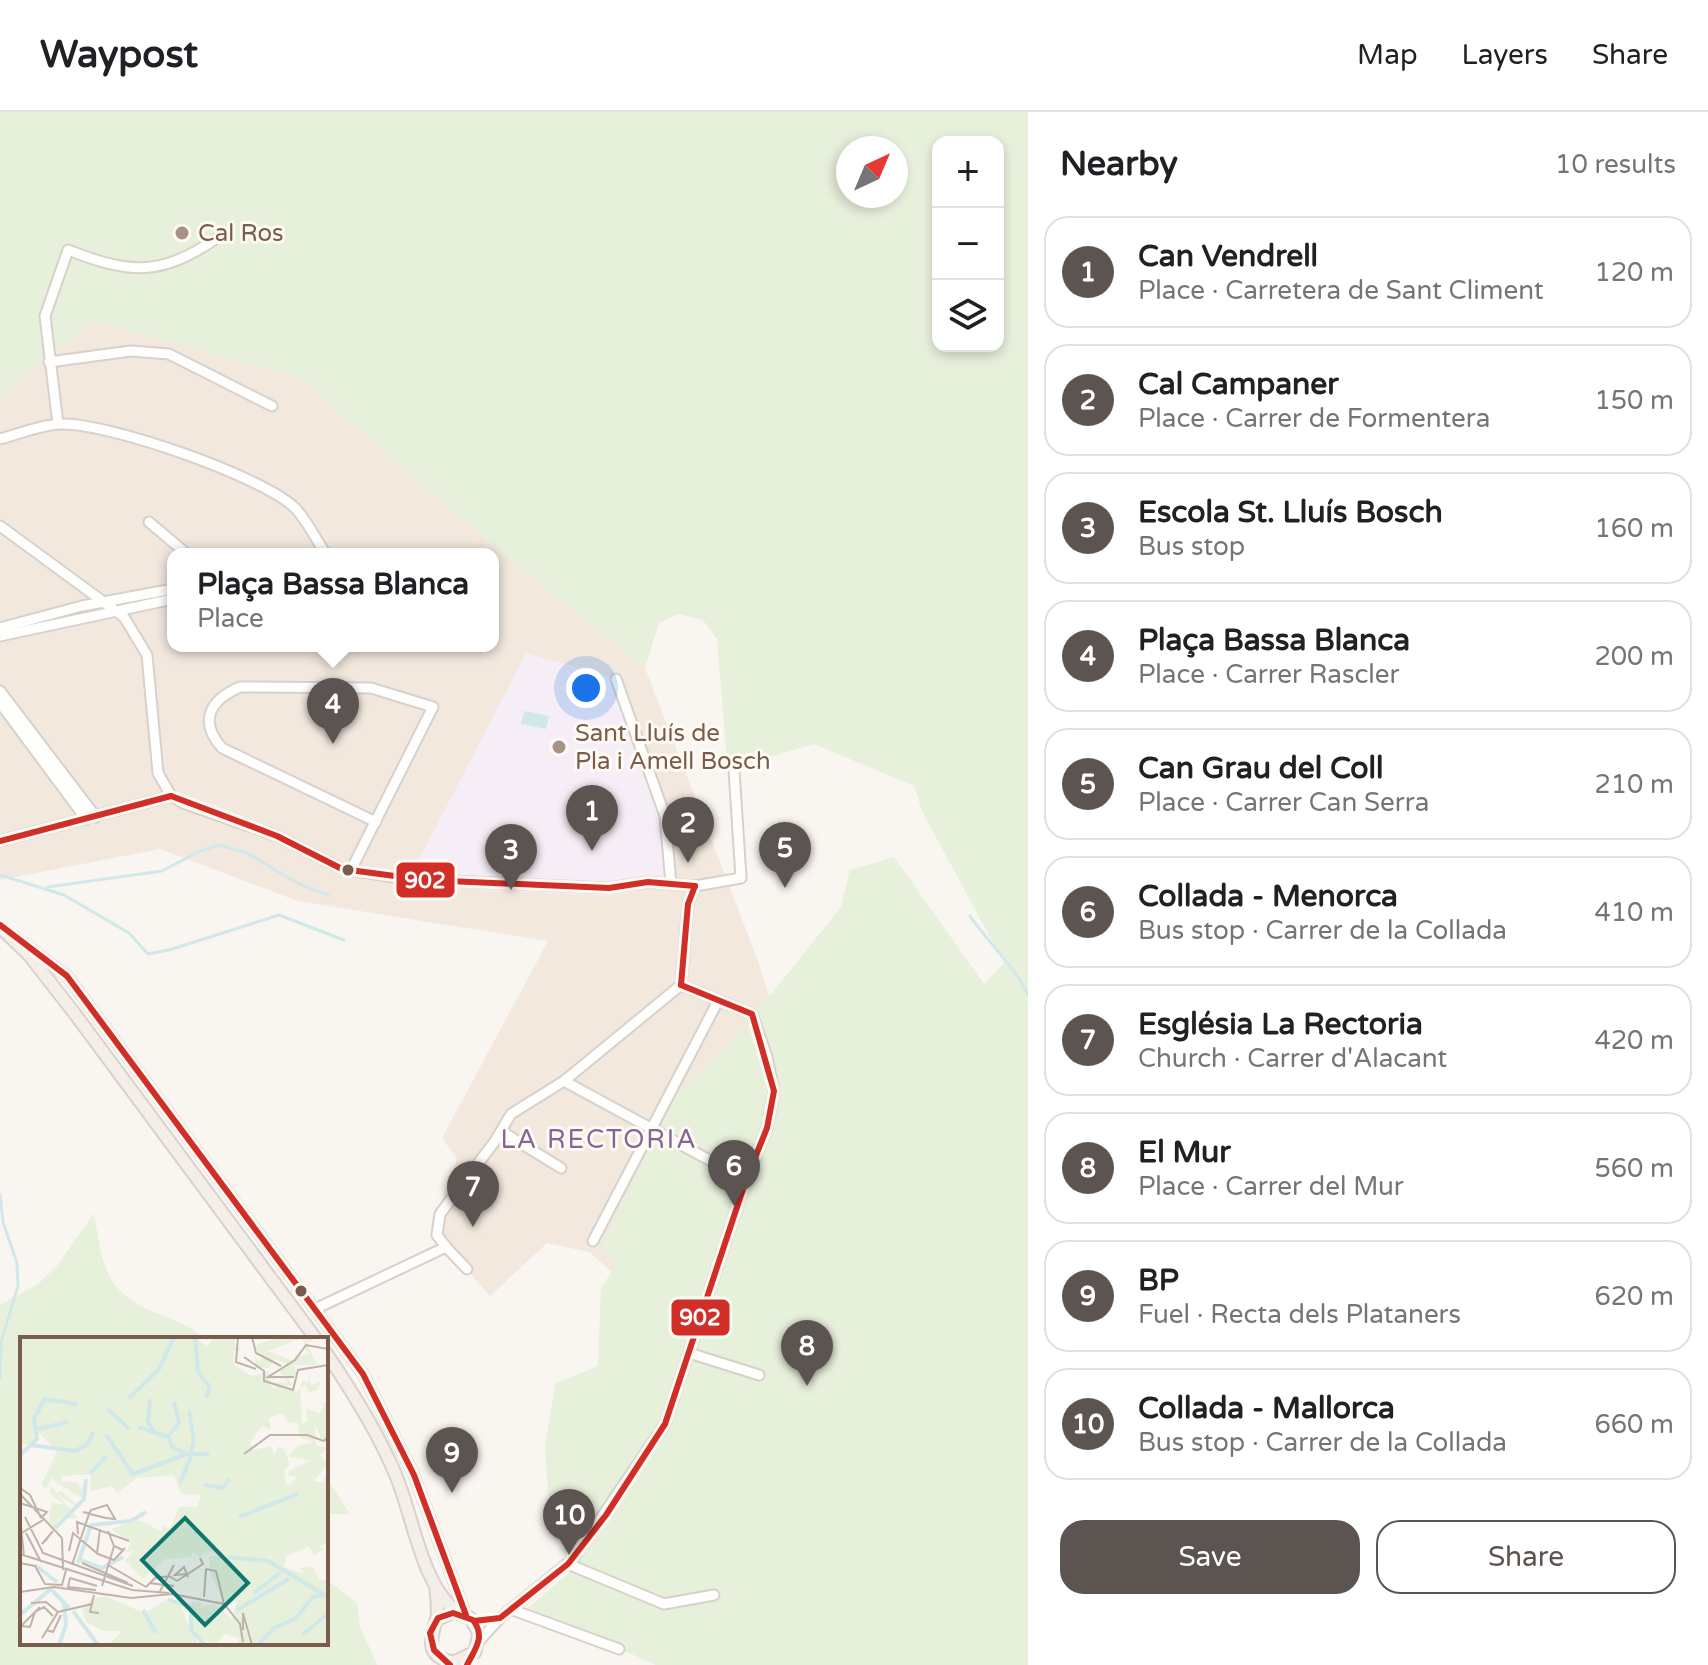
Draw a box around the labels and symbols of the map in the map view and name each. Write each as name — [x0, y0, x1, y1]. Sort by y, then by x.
north arrow — [836, 136, 908, 208]
place label: Cal Ros — [198, 219, 284, 248]
marker: Cal Ros — [173, 224, 191, 242]
your location — [566, 668, 606, 708]
pin: 4 — [307, 678, 359, 744]
place label: Sant Lluís de Pla i Amell Bosch — [575, 719, 771, 776]
marker: Sant Lluís de Pla i Amell Bosch — [550, 738, 568, 756]
pin: 1 — [566, 785, 618, 851]
pin: 2 — [662, 797, 714, 863]
pin: 5 — [759, 822, 811, 888]
pin: 3 — [485, 824, 537, 890]
line badge: 902 — [395, 861, 456, 899]
unlabelled marker — [340, 862, 356, 878]
text: 902 — [404, 868, 446, 894]
district label: LA RECTORIA — [500, 1124, 698, 1155]
pin: 6 — [708, 1140, 760, 1206]
pin: 7 — [447, 1161, 499, 1227]
unlabelled marker — [293, 1283, 309, 1299]
line badge: 902 — [670, 1298, 731, 1337]
text: 902 — [679, 1305, 721, 1331]
pin: 8 — [781, 1320, 833, 1386]
inset map — [20, 1337, 328, 1645]
pin: 9 — [426, 1427, 478, 1493]
pin: 10 — [543, 1489, 595, 1555]

